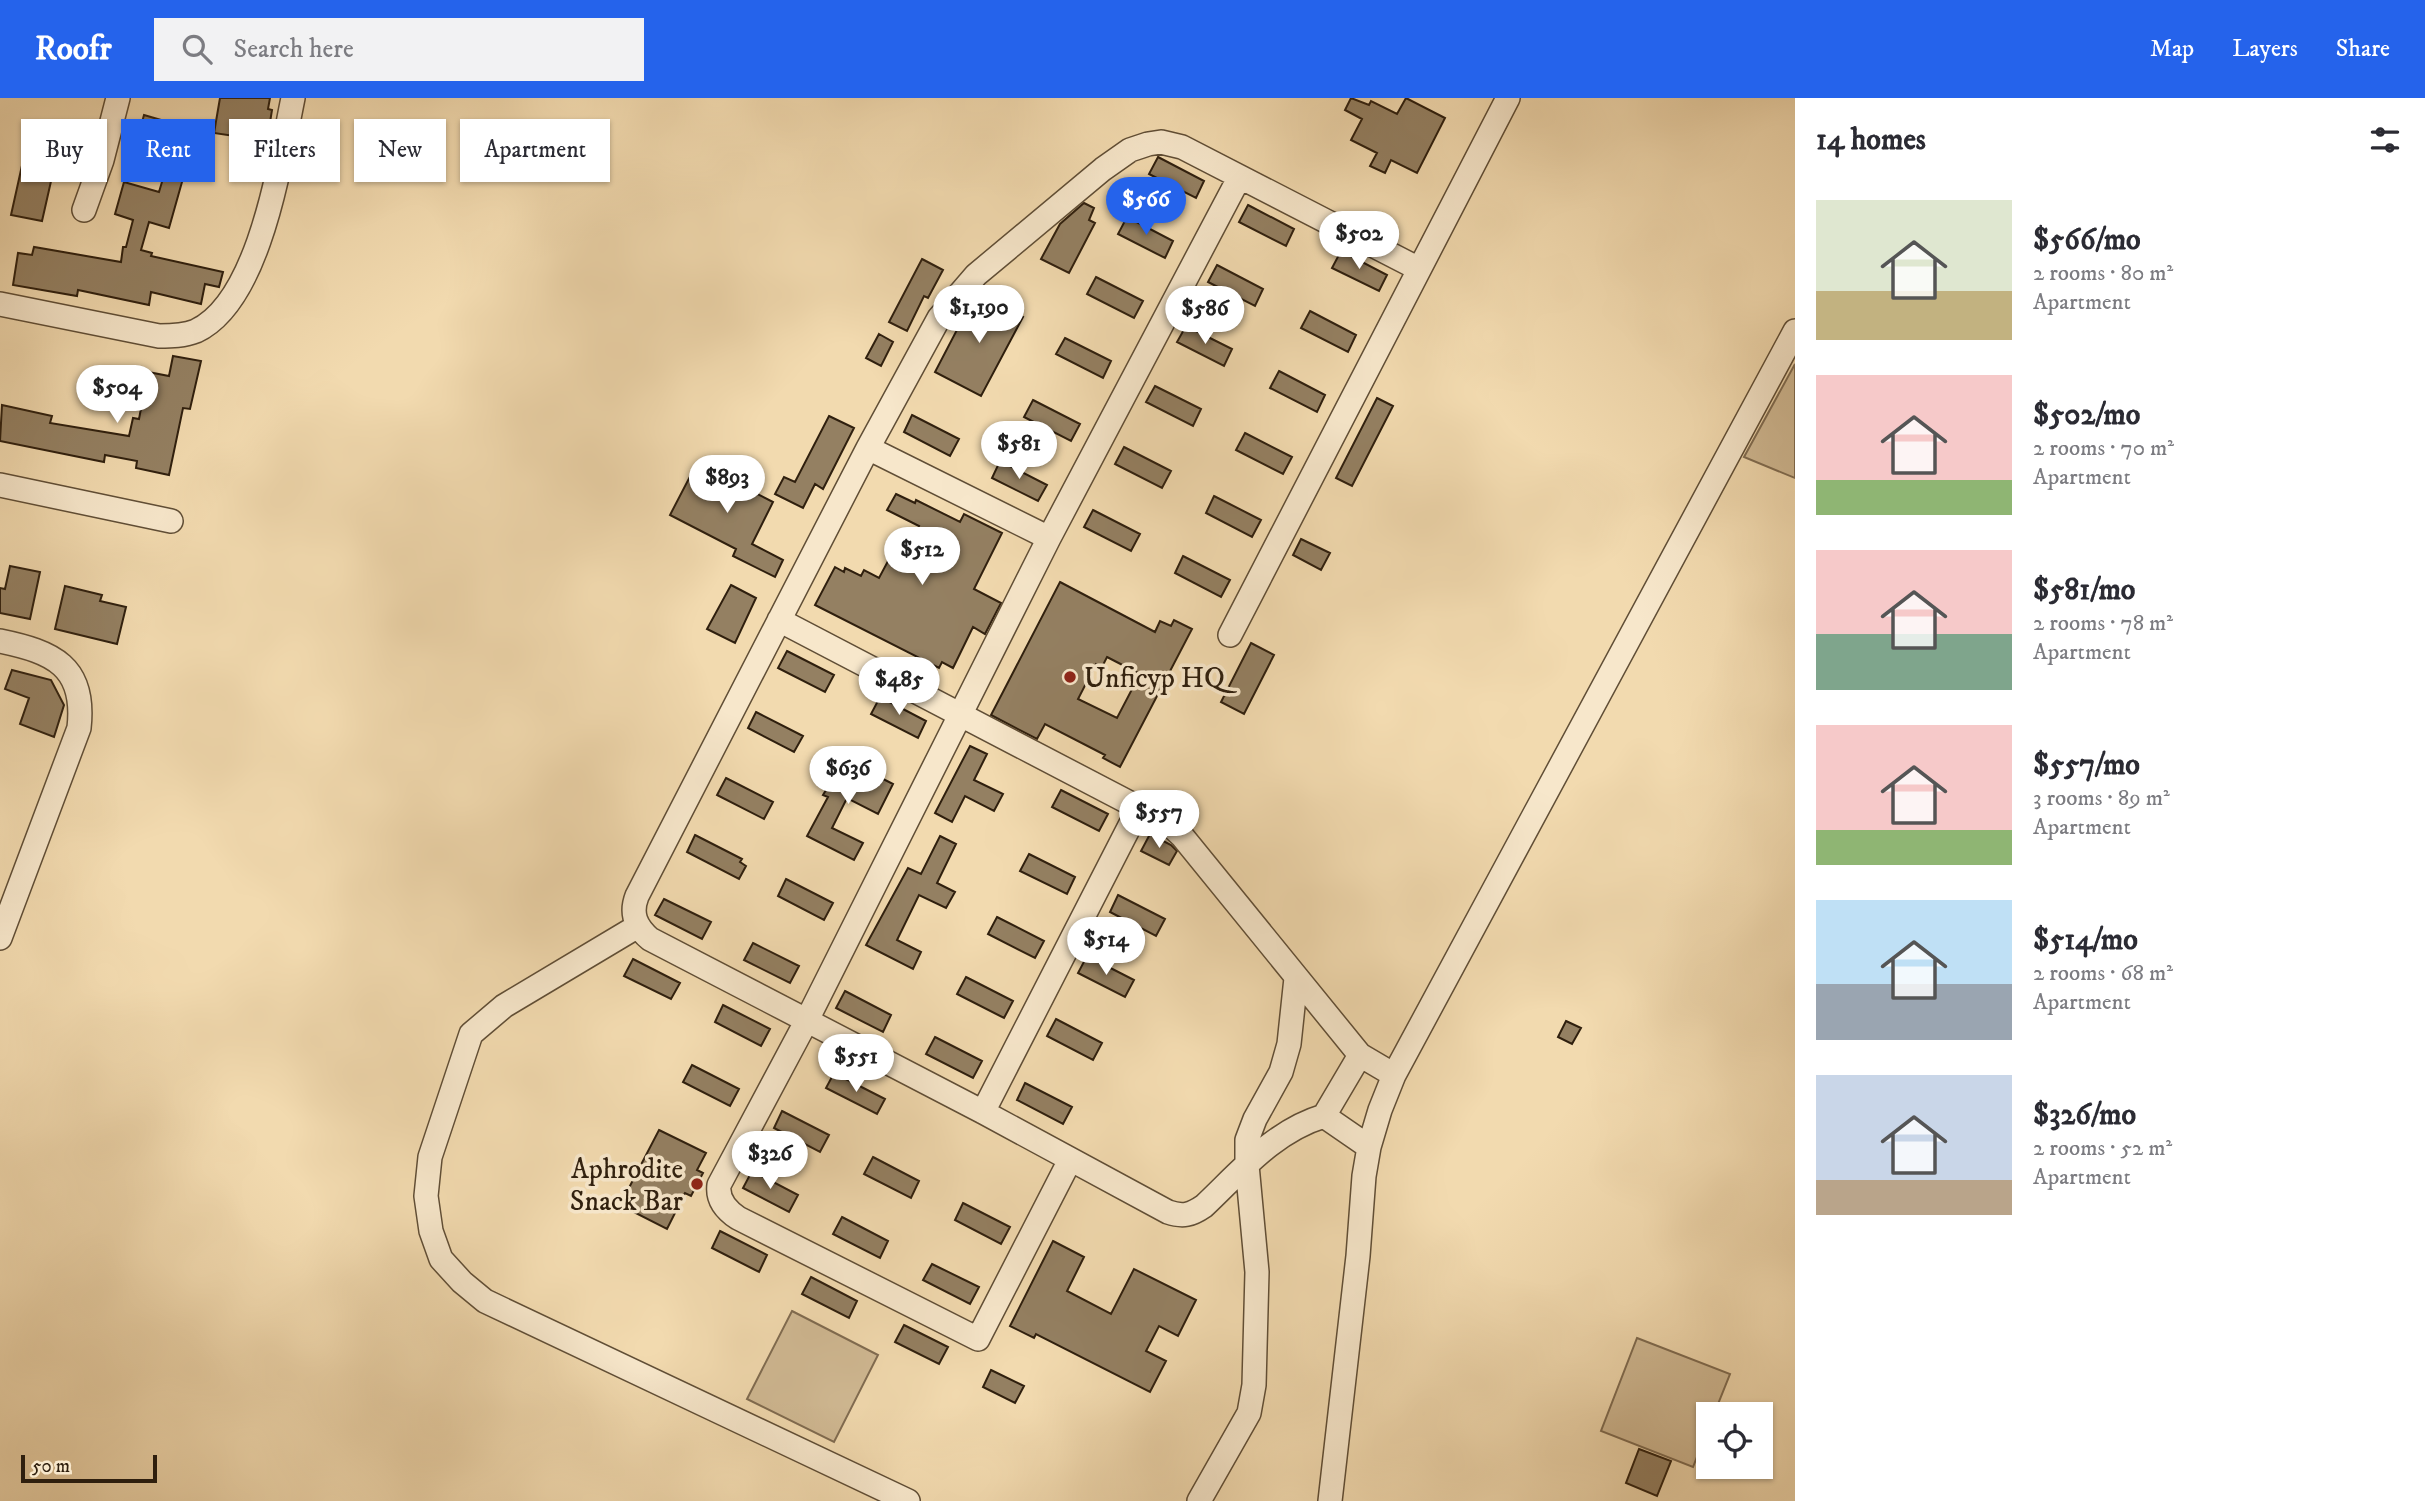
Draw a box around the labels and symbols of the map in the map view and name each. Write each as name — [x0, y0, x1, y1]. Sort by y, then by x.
pin: $566 — [1105, 178, 1187, 237]
pin: $502 — [1318, 212, 1400, 271]
pin: $1,190 — [922, 286, 1036, 345]
pin: $586 — [1164, 286, 1246, 346]
pin: $504 — [76, 366, 158, 425]
pin: $581 — [978, 422, 1060, 481]
pin: $893 — [686, 456, 768, 515]
pin: $512 — [881, 528, 963, 587]
pin: $485 — [858, 658, 940, 717]
place label: Unficyp HQ — [1084, 661, 1238, 696]
marker: Unficyp HQ — [1062, 669, 1078, 685]
pin: $636 — [807, 746, 889, 806]
pin: $557 — [1118, 790, 1200, 850]
pin: $514 — [1065, 918, 1147, 977]
pin: $551 — [815, 1034, 897, 1094]
pin: $326 — [729, 1132, 811, 1191]
place label: Aphrodite Snack Bar — [570, 1152, 684, 1219]
marker: Aphrodite Snack Bar — [689, 1176, 705, 1192]
scale bar — [21, 1452, 158, 1484]

